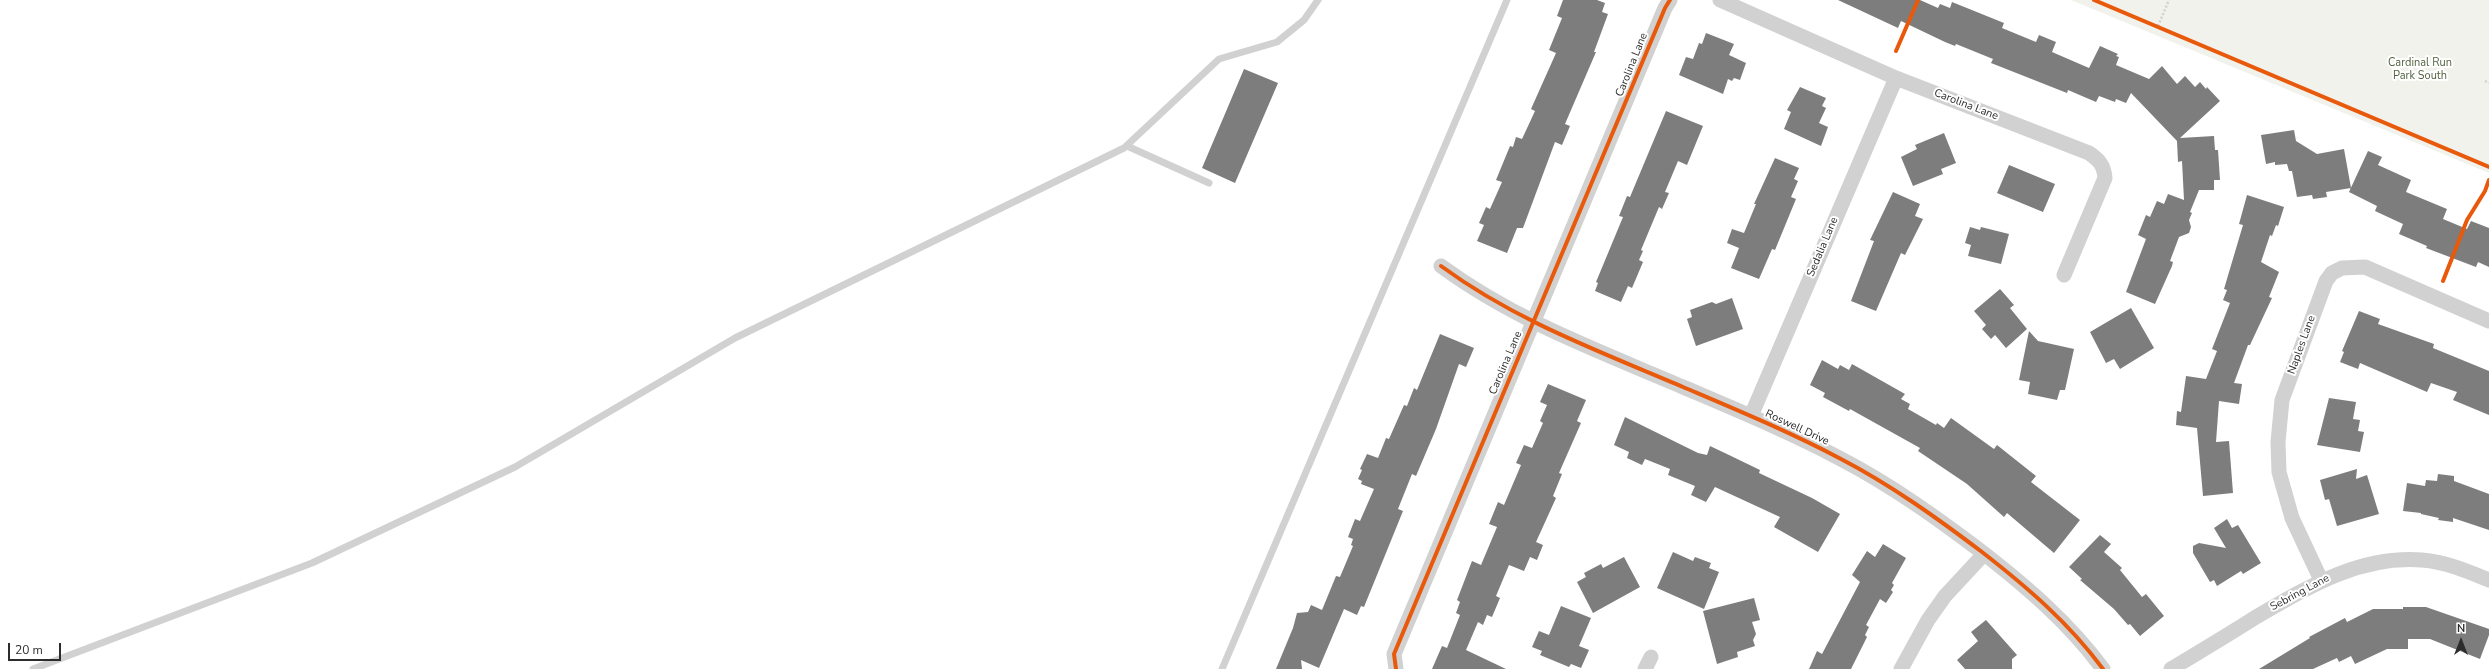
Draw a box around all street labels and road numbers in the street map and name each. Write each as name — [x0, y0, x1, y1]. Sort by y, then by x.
street label: Carolina Lane — [1613, 31, 1651, 99]
street label: Carolina Lane — [1932, 87, 2000, 123]
street label: Sedalia Lane — [1805, 215, 1841, 279]
street label: Naples Lane — [2285, 314, 2319, 376]
street label: Carolina Lane — [1487, 329, 1525, 397]
street label: Roswell Drive — [1763, 407, 1831, 449]
street label: Sebring Lane — [2268, 572, 2332, 614]

